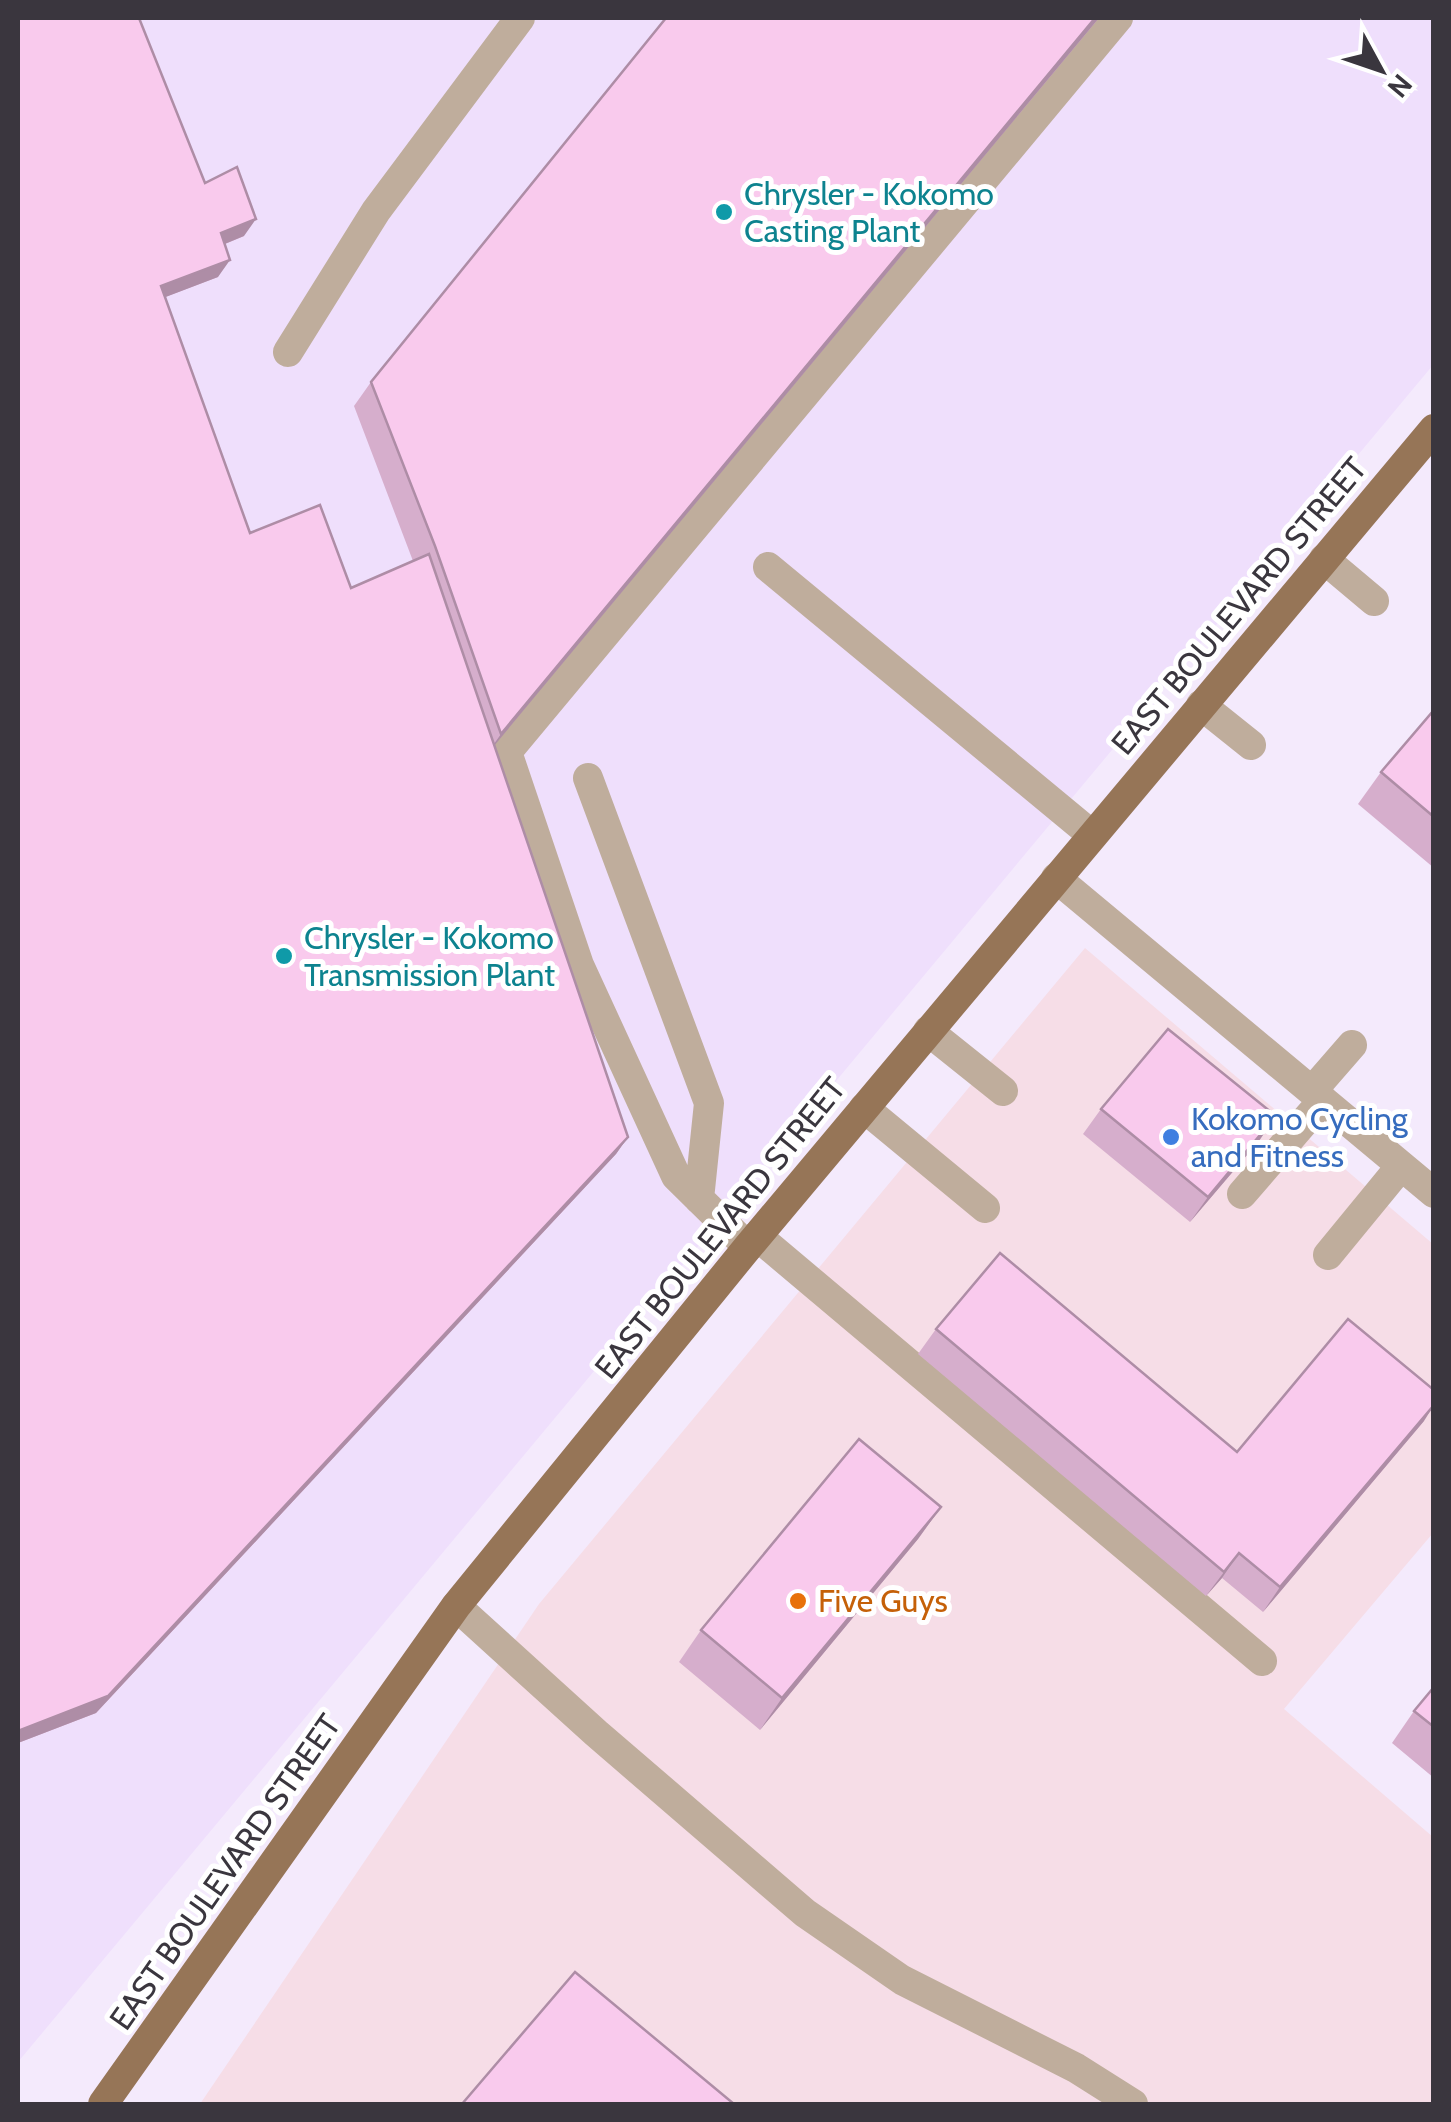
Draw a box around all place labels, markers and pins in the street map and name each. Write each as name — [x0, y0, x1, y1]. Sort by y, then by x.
place label: Chrysler - Kokomo Casting Plant — [744, 174, 994, 250]
marker: Chrysler - Kokomo Casting Plant — [713, 201, 735, 223]
place label: Chrysler - Kokomo Transmission Plant — [304, 918, 555, 994]
marker: Chrysler - Kokomo Transmission Plant — [273, 945, 295, 967]
place label: Kokomo Cycling and Fitness — [1191, 1099, 1409, 1175]
marker: Kokomo Cycling and Fitness — [1160, 1126, 1182, 1148]
place label: Five Guys — [818, 1581, 948, 1620]
marker: Five Guys — [787, 1590, 809, 1612]

